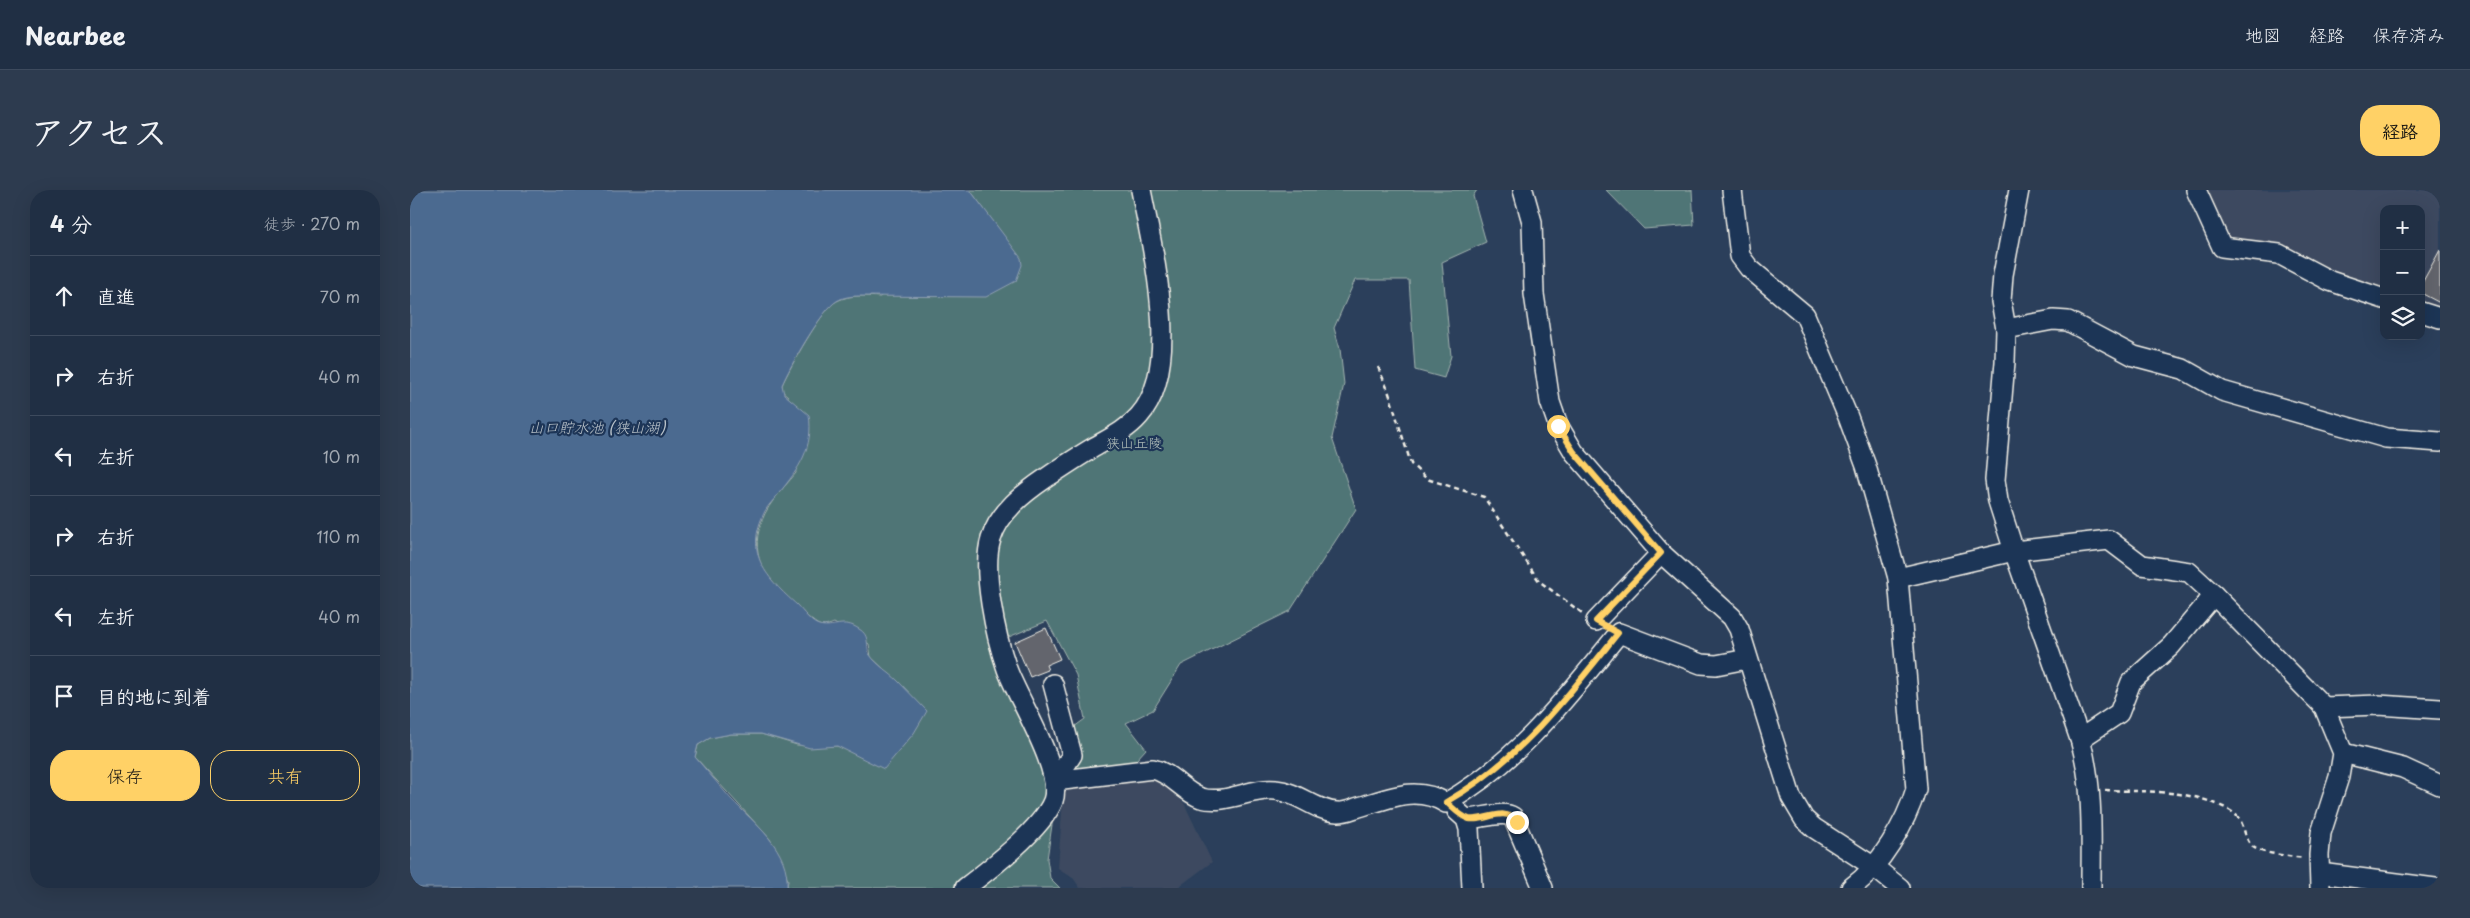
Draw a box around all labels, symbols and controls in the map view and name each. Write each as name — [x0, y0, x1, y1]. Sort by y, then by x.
text: Nearbee — [25, 17, 126, 53]
text: 地図 — [2245, 21, 2281, 48]
text: 経路 — [2309, 21, 2345, 48]
text: 保存済み — [2373, 21, 2445, 48]
text: アクセス — [30, 104, 168, 157]
button: 経路 — [2360, 105, 2440, 156]
map controls — [2380, 205, 2425, 340]
button: + — [2380, 205, 2425, 250]
text: 4 分 — [50, 207, 92, 239]
text: 徒歩 · 270 m — [264, 211, 360, 235]
button: − — [2380, 250, 2425, 295]
icon: ahead — [50, 282, 78, 310]
text: 直進 — [97, 282, 135, 310]
text: 70 m — [320, 284, 360, 308]
button: layers — [2380, 295, 2425, 340]
icon: right — [50, 362, 78, 390]
text: 右折 — [97, 362, 135, 390]
text: 40 m — [318, 364, 360, 388]
water label: 山口貯水池 (狭山湖) — [529, 415, 666, 438]
route start — [1547, 415, 1570, 438]
park label: 狭山丘陵 — [1106, 432, 1162, 453]
icon: left — [50, 442, 78, 470]
text: 左折 — [97, 442, 135, 470]
text: 10 m — [323, 444, 360, 468]
icon: right — [50, 522, 78, 550]
text: 右折 — [97, 522, 135, 550]
text: 110 m — [317, 524, 360, 548]
icon: left — [50, 602, 78, 630]
text: 左折 — [97, 602, 135, 630]
text: 40 m — [318, 604, 360, 628]
icon: arrive — [50, 682, 78, 710]
text: 目的地に到着 — [97, 682, 211, 710]
button: 保存 — [50, 750, 200, 801]
button: 共有 — [210, 750, 360, 801]
route end — [1506, 811, 1529, 834]

